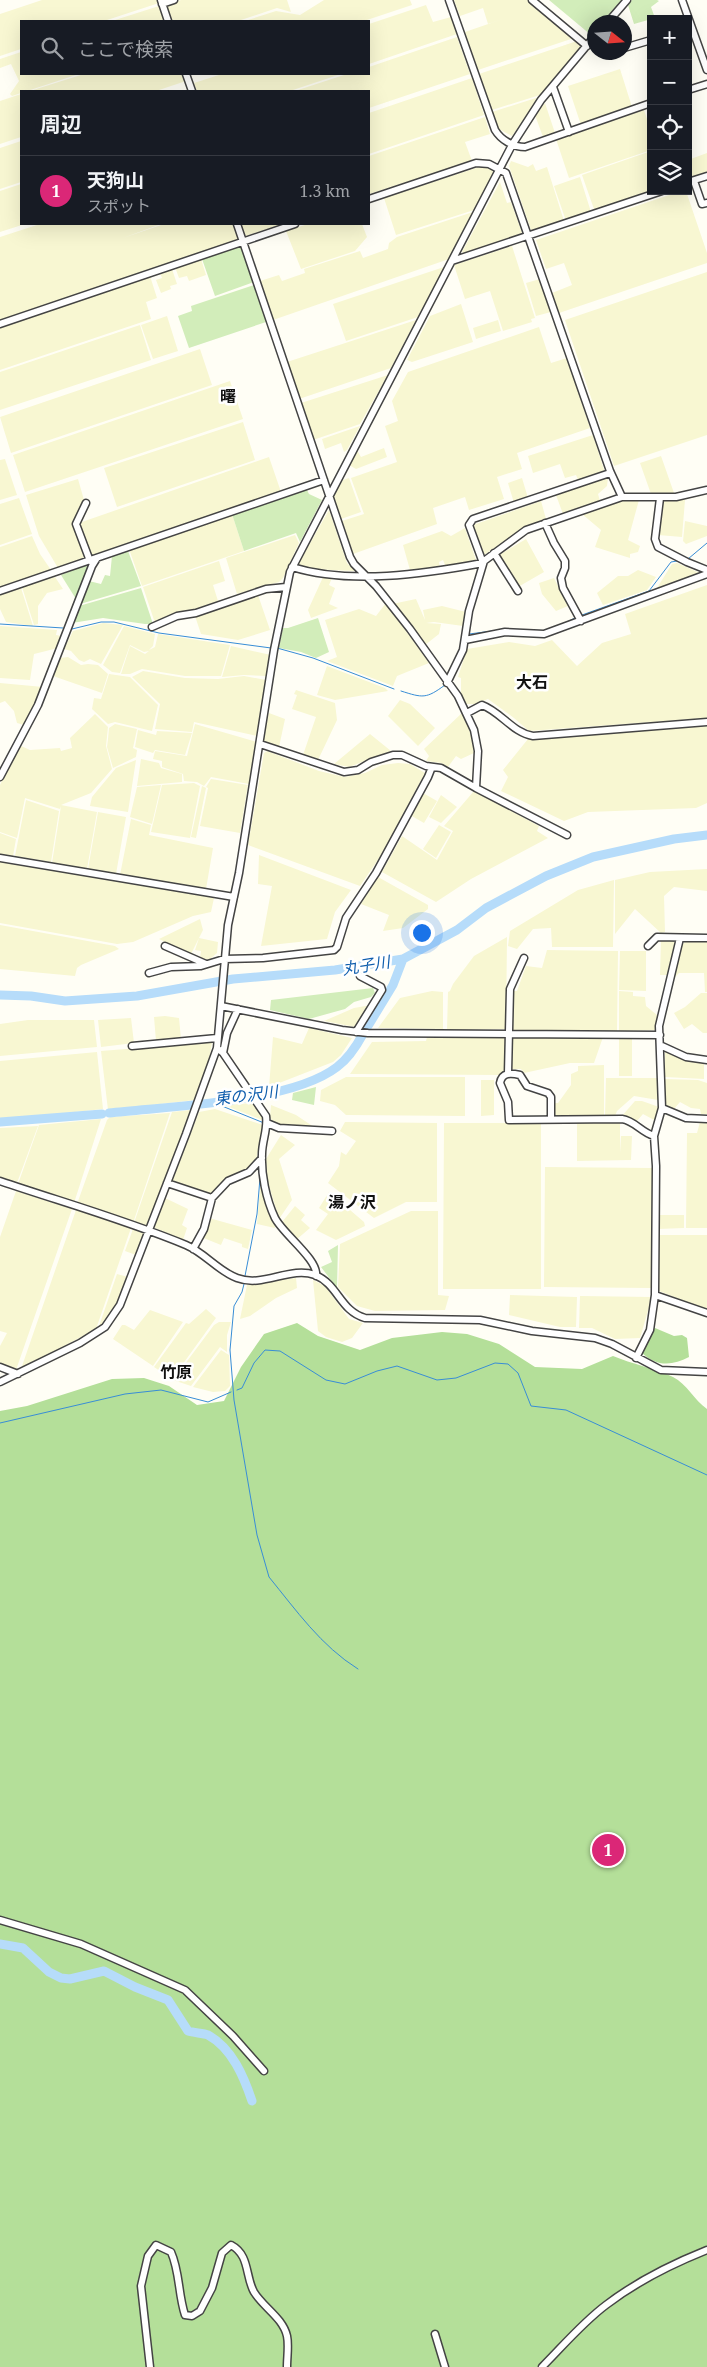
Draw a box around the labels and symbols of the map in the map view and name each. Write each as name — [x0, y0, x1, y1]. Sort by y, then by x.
north arrow — [587, 15, 632, 60]
district label: 曙 — [220, 385, 236, 407]
district label: 大石 — [516, 671, 548, 693]
your location — [409, 920, 435, 946]
water label: 丸子川 — [341, 950, 393, 980]
water label: 東の沢川 — [213, 1080, 281, 1110]
district label: 湯ノ沢 — [328, 1191, 376, 1213]
district label: 竹原 — [160, 1361, 192, 1383]
pin: 1 — [592, 1831, 624, 1869]

